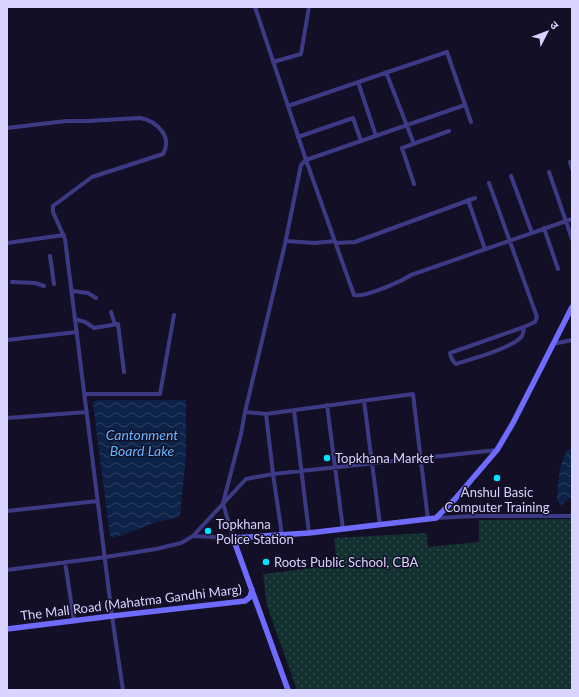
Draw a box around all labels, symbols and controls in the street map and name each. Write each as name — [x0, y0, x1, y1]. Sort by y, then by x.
north arrow — [527, 12, 567, 52]
text: उ — [548, 18, 562, 32]
water label: Cantonment Board Lake — [106, 426, 178, 459]
place label: Topkhana Market — [335, 450, 434, 466]
marker: Topkhana Market — [322, 453, 332, 463]
marker: Anshul Basic Computer Training — [492, 473, 502, 483]
place label: Anshul Basic Computer Training — [445, 484, 550, 515]
place label: Topkhana Police Station — [216, 516, 294, 547]
marker: Topkhana Police Station — [203, 526, 213, 536]
place label: Roots Public School, CBA — [274, 554, 418, 570]
marker: Roots Public School, CBA — [261, 557, 271, 567]
street label: The Mall Road (Mahatma Gandhi Marg) — [19, 580, 243, 624]

